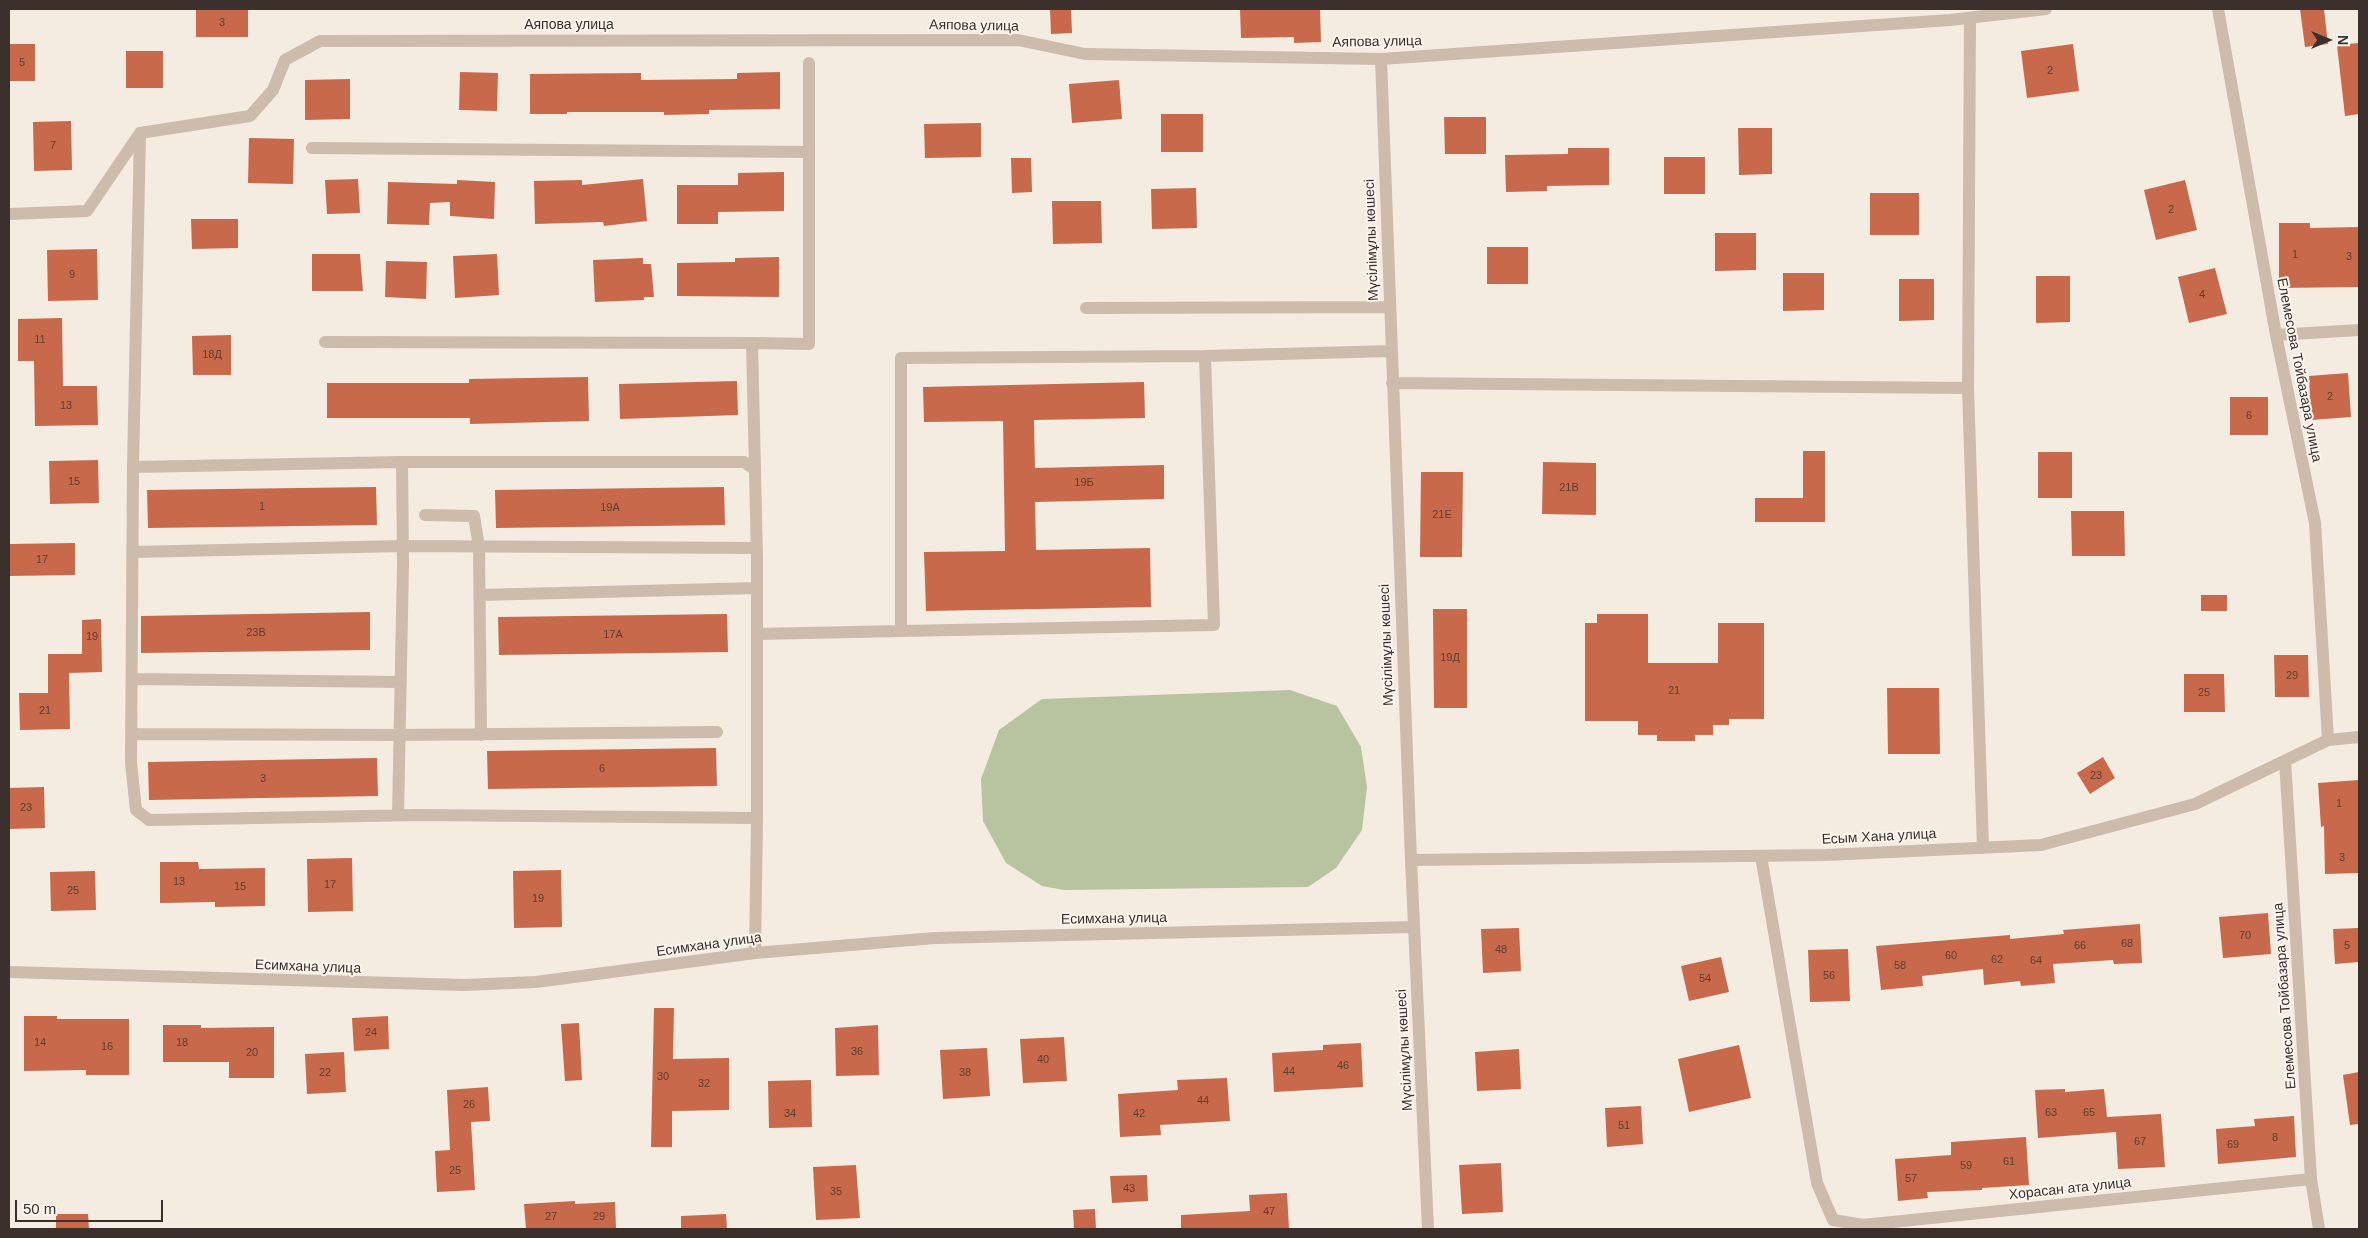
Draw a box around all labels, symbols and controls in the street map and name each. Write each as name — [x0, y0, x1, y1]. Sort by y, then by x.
north arrow — [2303, 15, 2353, 65]
house number: 3 — [219, 16, 225, 30]
street label: Аяпова улица — [524, 17, 614, 33]
street label: Аяпова улица — [929, 17, 1019, 35]
street label: Аяпова улица — [1332, 33, 1422, 51]
text: N — [2335, 35, 2351, 45]
house number: 5 — [19, 56, 25, 70]
house number: 2 — [2047, 64, 2053, 78]
house number: 7 — [50, 139, 56, 153]
street label: Мүсілімұлы көшесі — [1361, 179, 1383, 301]
house number: 2 — [2168, 203, 2174, 217]
house number: 1 — [2292, 248, 2298, 262]
house number: 3 — [2346, 250, 2352, 264]
house number: 9 — [69, 268, 75, 282]
street label: Елемесова Тойбазара улица — [2273, 277, 2325, 463]
house number: 4 — [2199, 288, 2205, 302]
house number: 11 — [34, 333, 46, 347]
house number: 18Д — [202, 348, 222, 362]
house number: 2 — [2327, 390, 2333, 404]
house number: 13 — [60, 399, 72, 413]
house number: 6 — [2246, 409, 2252, 423]
house number: 15 — [68, 475, 80, 489]
house number: 19Б — [1074, 476, 1094, 490]
house number: 21В — [1559, 481, 1579, 495]
house number: 1 — [259, 500, 265, 514]
house number: 19А — [600, 501, 620, 515]
house number: 21Е — [1432, 508, 1452, 522]
house number: 17 — [36, 553, 48, 567]
street label: Мүсілімұлы көшесі — [1376, 584, 1398, 706]
house number: 23В — [246, 626, 266, 640]
house number: 17А — [603, 628, 623, 642]
house number: 19 — [86, 630, 98, 644]
house number: 19Д — [1440, 651, 1460, 665]
house number: 29 — [2286, 669, 2298, 683]
house number: 21 — [1668, 684, 1680, 698]
house number: 25 — [2198, 686, 2210, 700]
house number: 21 — [39, 704, 51, 718]
house number: 6 — [599, 762, 605, 776]
house number: 23 — [2090, 769, 2102, 783]
house number: 3 — [260, 772, 266, 786]
house number: 1 — [2336, 797, 2342, 811]
house number: 23 — [20, 801, 32, 815]
street label: Есым Хана улица — [1821, 826, 1937, 848]
house number: 3 — [2339, 851, 2345, 865]
house number: 13 — [173, 875, 185, 889]
house number: 17 — [324, 878, 336, 892]
house number: 15 — [234, 880, 246, 894]
house number: 25 — [67, 884, 79, 898]
house number: 19 — [532, 892, 544, 906]
street label: Елемесова Тойбазара улица — [2270, 902, 2300, 1090]
street label: Есимхана улица — [1061, 910, 1167, 928]
street label: Есимхана улица — [655, 929, 763, 961]
house number: 70 — [2239, 929, 2251, 943]
house number: 68 — [2121, 937, 2133, 951]
house number: 66 — [2074, 939, 2086, 953]
house number: 5 — [2344, 939, 2350, 953]
house number: 48 — [1495, 943, 1507, 957]
house number: 60 — [1945, 949, 1957, 963]
house number: 62 — [1991, 953, 2003, 967]
house number: 64 — [2030, 954, 2042, 968]
street label: Есимхана улица — [255, 957, 361, 977]
house number: 58 — [1894, 959, 1906, 973]
house number: 56 — [1823, 969, 1835, 983]
house number: 54 — [1699, 972, 1711, 986]
street label: Мүсілімұлы көшесі — [1393, 989, 1417, 1111]
house number: 24 — [365, 1026, 377, 1040]
house number: 14 — [34, 1036, 46, 1050]
house number: 18 — [176, 1036, 188, 1050]
house number: 16 — [101, 1040, 113, 1054]
house number: 36 — [851, 1045, 863, 1059]
house number: 20 — [246, 1046, 258, 1060]
house number: 40 — [1037, 1053, 1049, 1067]
house number: 46 — [1337, 1059, 1349, 1073]
house number: 44 — [1283, 1065, 1295, 1079]
house number: 22 — [319, 1066, 331, 1080]
house number: 38 — [959, 1066, 971, 1080]
house number: 30 — [657, 1070, 669, 1084]
house number: 32 — [698, 1077, 710, 1091]
house number: 44 — [1197, 1094, 1209, 1108]
house number: 26 — [463, 1098, 475, 1112]
house number: 63 — [2045, 1106, 2057, 1120]
house number: 65 — [2083, 1106, 2095, 1120]
house number: 34 — [784, 1107, 796, 1121]
house number: 42 — [1133, 1107, 1145, 1121]
house number: 51 — [1618, 1119, 1630, 1133]
house number: 8 — [2272, 1131, 2278, 1145]
house number: 67 — [2134, 1135, 2146, 1149]
house number: 69 — [2227, 1138, 2239, 1152]
house number: 61 — [2003, 1155, 2015, 1169]
house number: 59 — [1960, 1159, 1972, 1173]
house number: 25 — [449, 1164, 461, 1178]
house number: 57 — [1905, 1172, 1917, 1186]
street label: Хорасан ата улица — [2008, 1174, 2132, 1204]
house number: 43 — [1123, 1182, 1135, 1196]
house number: 35 — [830, 1185, 842, 1199]
scale bar — [18, 1190, 165, 1222]
text: 50 m — [23, 1200, 56, 1217]
house number: 47 — [1263, 1205, 1275, 1219]
house number: 27 — [545, 1210, 557, 1224]
house number: 29 — [593, 1210, 605, 1224]

